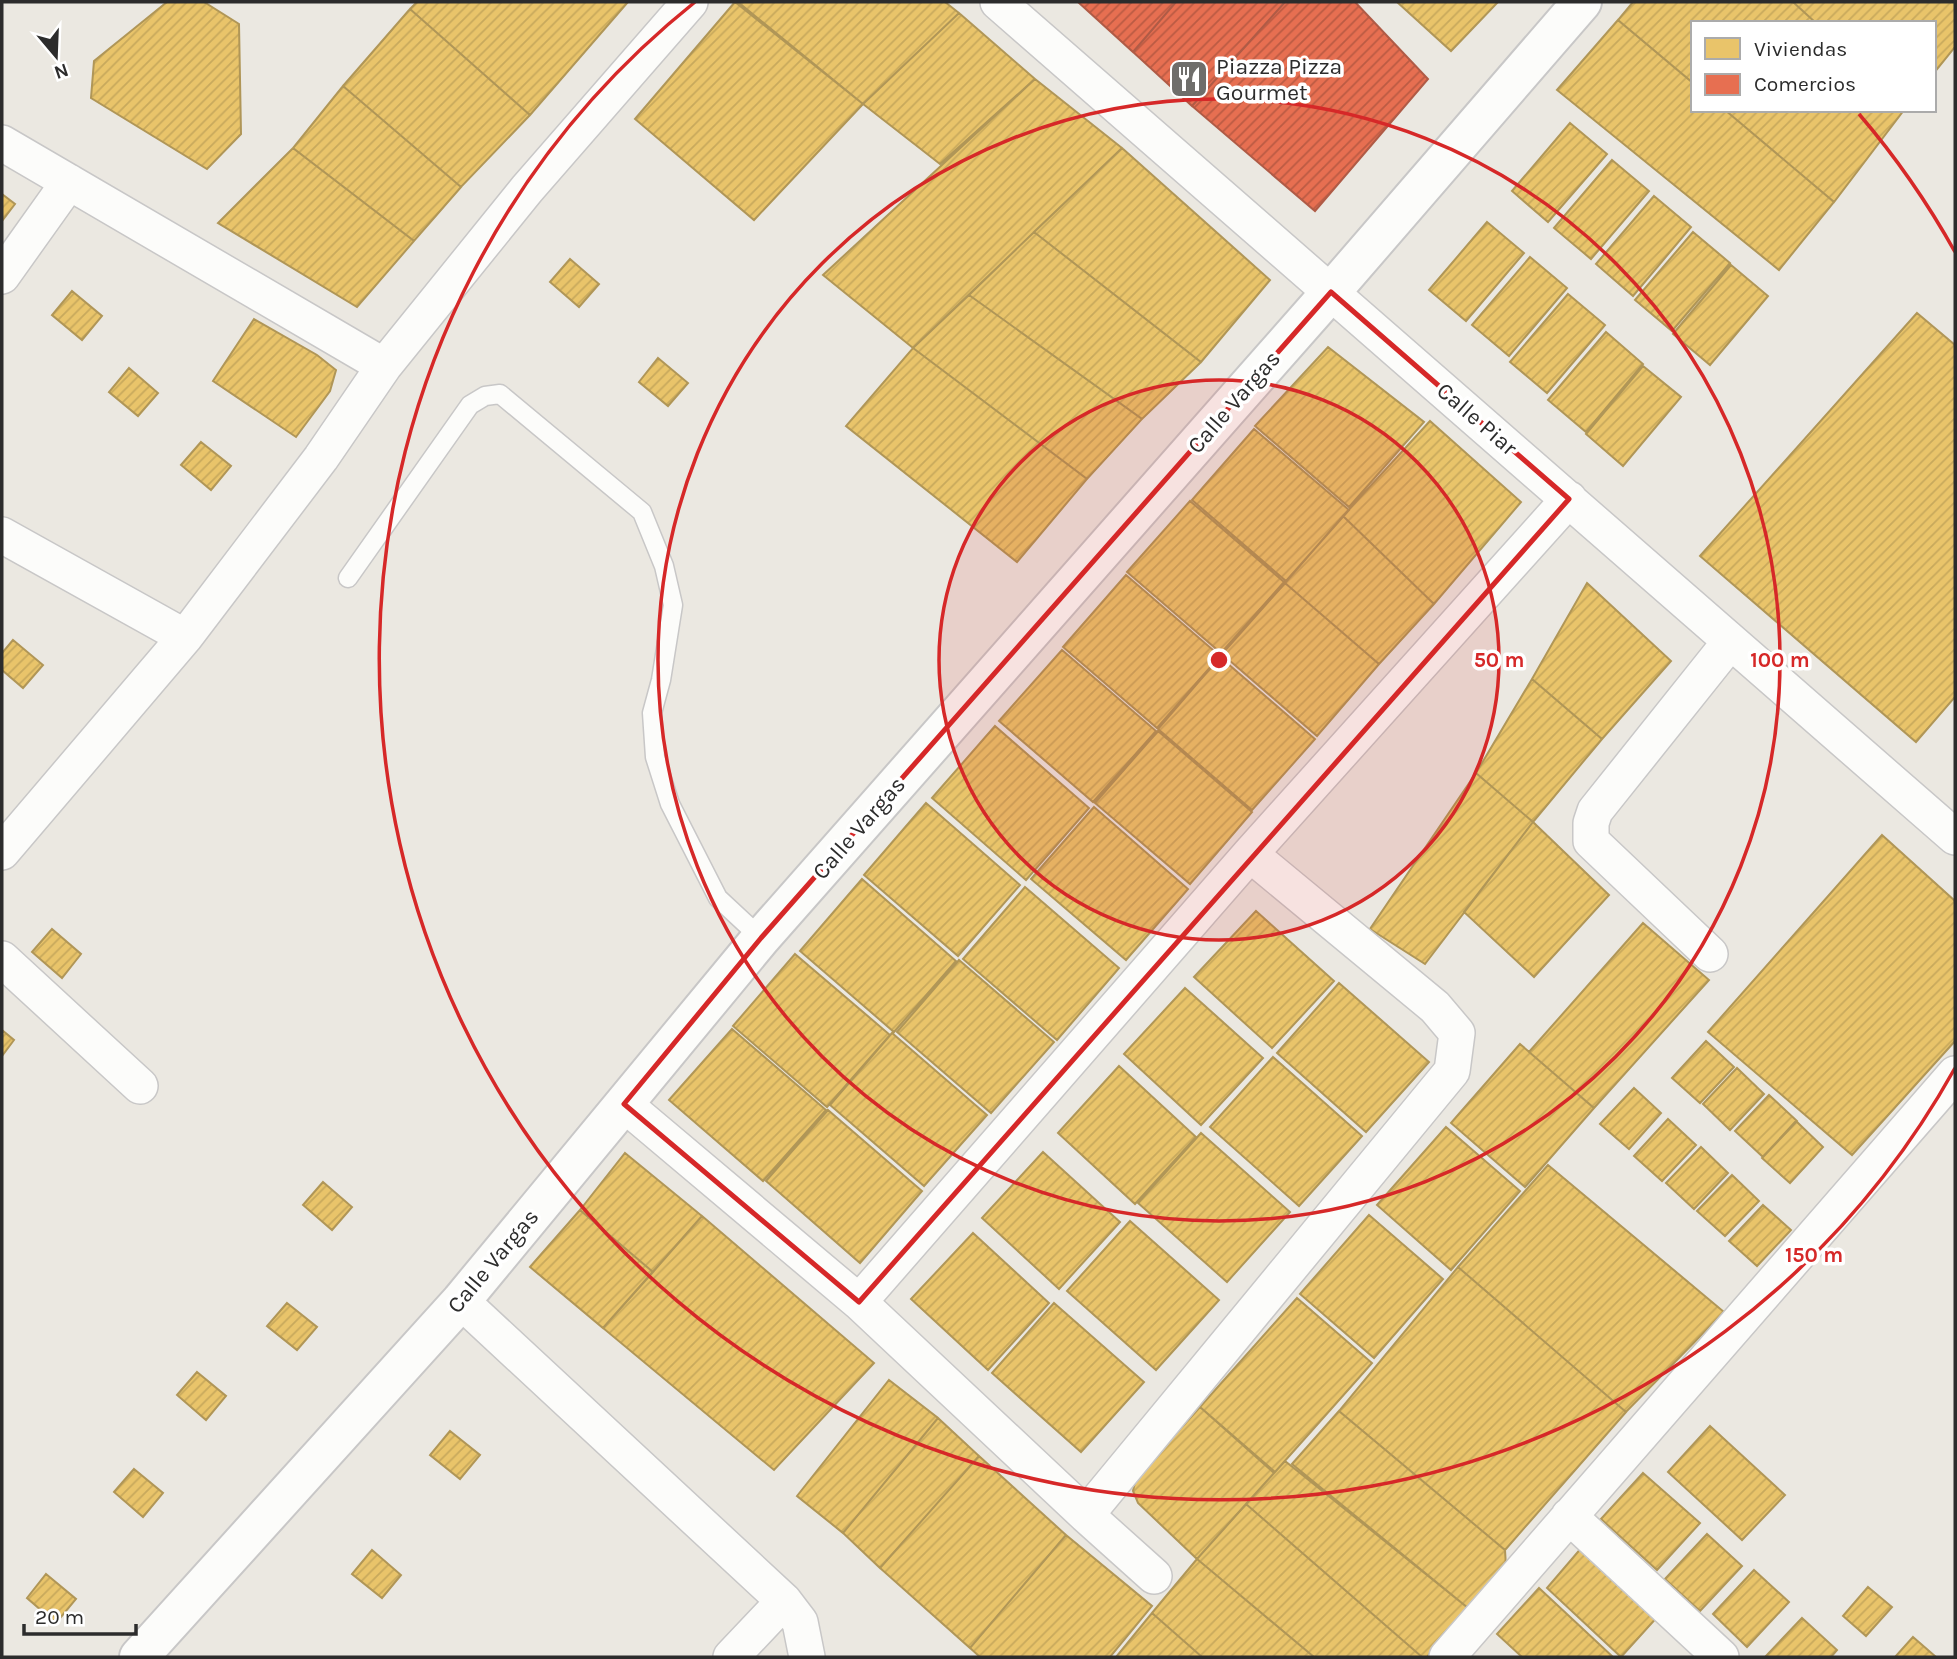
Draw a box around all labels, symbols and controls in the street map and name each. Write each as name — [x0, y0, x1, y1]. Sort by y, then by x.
north arrow — [21, 21, 91, 91]
legend — [1691, 21, 1936, 112]
text: Viviendas — [1754, 37, 1847, 61]
place label: Piazza Pizza Gourmet — [1216, 53, 1342, 106]
restaurant icon: Piazza Pizza Gourmet — [1168, 58, 1210, 100]
text: N — [51, 59, 71, 84]
text: Comercios — [1754, 72, 1856, 96]
street label: Calle Vargas — [1182, 345, 1286, 459]
street label: Calle Piar — [1431, 377, 1523, 462]
centre of rings — [1207, 648, 1231, 672]
text: 50 m — [1474, 648, 1524, 672]
text: 100 m — [1750, 648, 1810, 672]
street label: Calle Vargas — [807, 771, 911, 885]
street label: Calle Vargas — [442, 1203, 544, 1319]
text: 150 m — [1785, 1243, 1843, 1267]
scale bar — [24, 1592, 136, 1636]
text: 20 m — [35, 1605, 84, 1629]

